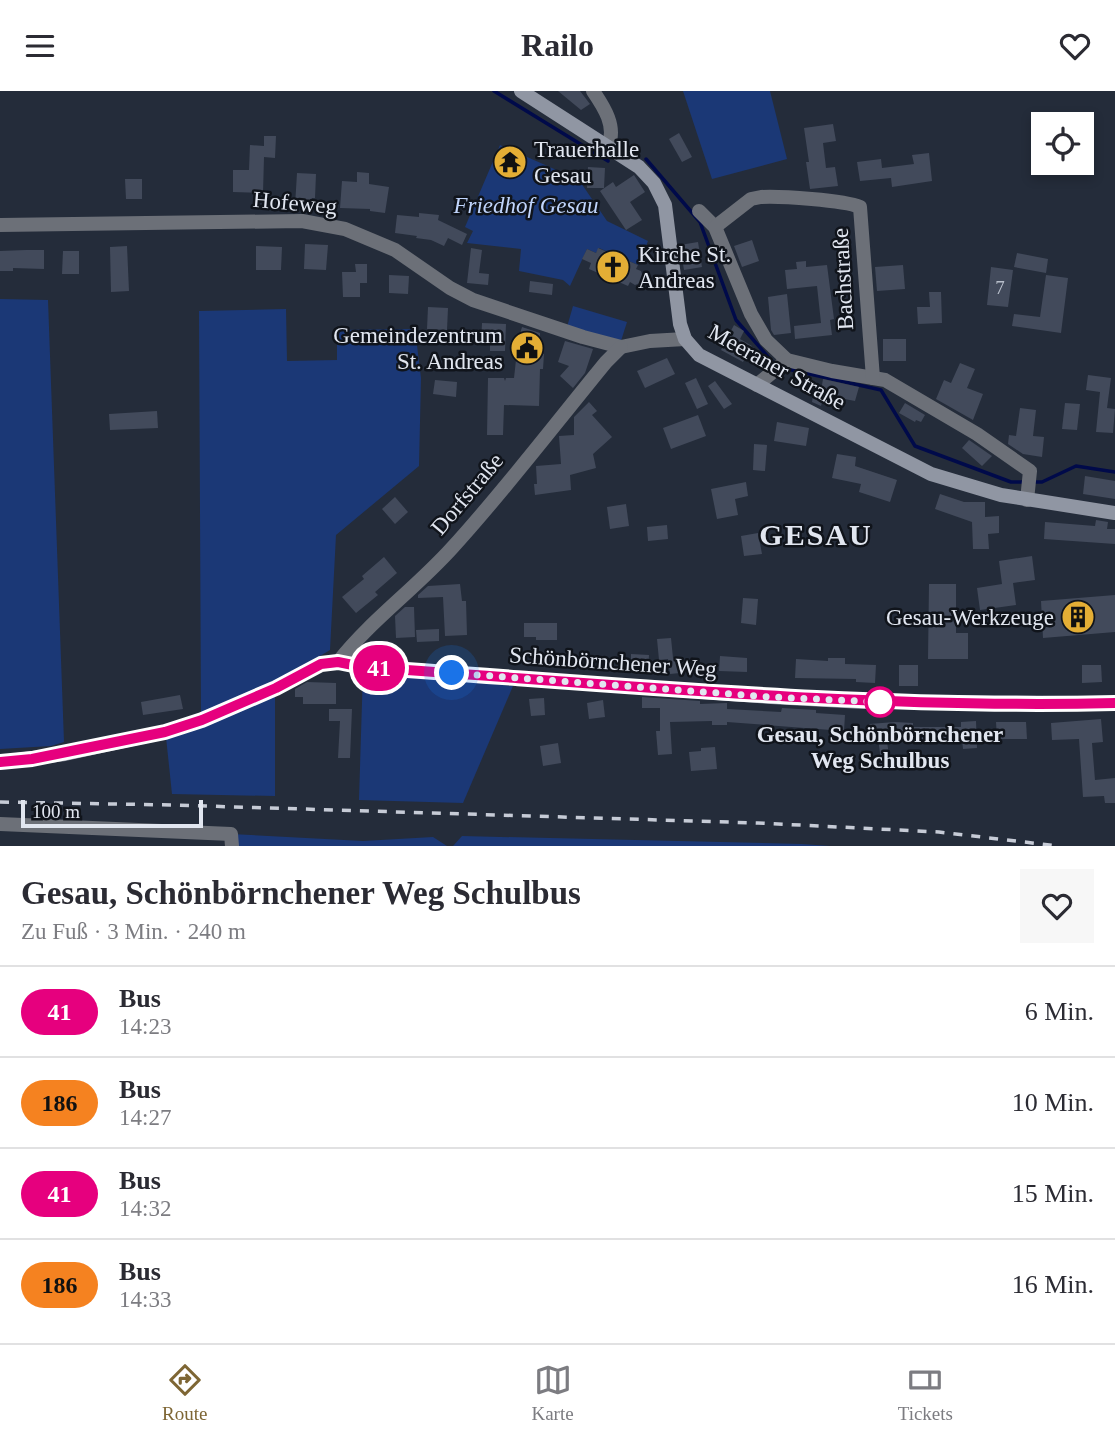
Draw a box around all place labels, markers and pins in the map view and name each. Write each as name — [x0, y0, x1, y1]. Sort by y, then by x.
place label: Trauerhalle Gesau — [534, 137, 639, 188]
temple icon: Trauerhalle Gesau — [491, 143, 529, 181]
place label: Kirche St. Andreas — [638, 242, 731, 293]
church icon: Kirche St. Andreas — [594, 248, 632, 286]
place label: Gemeindezentrum St. Andreas — [333, 323, 503, 374]
public building icon: Gemeindezentrum St. Andreas — [508, 329, 546, 367]
building icon: Gesau-Werkzeuge — [1059, 598, 1097, 636]
place label: Gesau-Werkzeuge — [886, 605, 1054, 630]
marker: Gesau, Schönbörnchener Weg Schulbus — [865, 687, 895, 717]
place label: Gesau, Schönbörnchener Weg Schulbus — [757, 722, 1003, 773]

